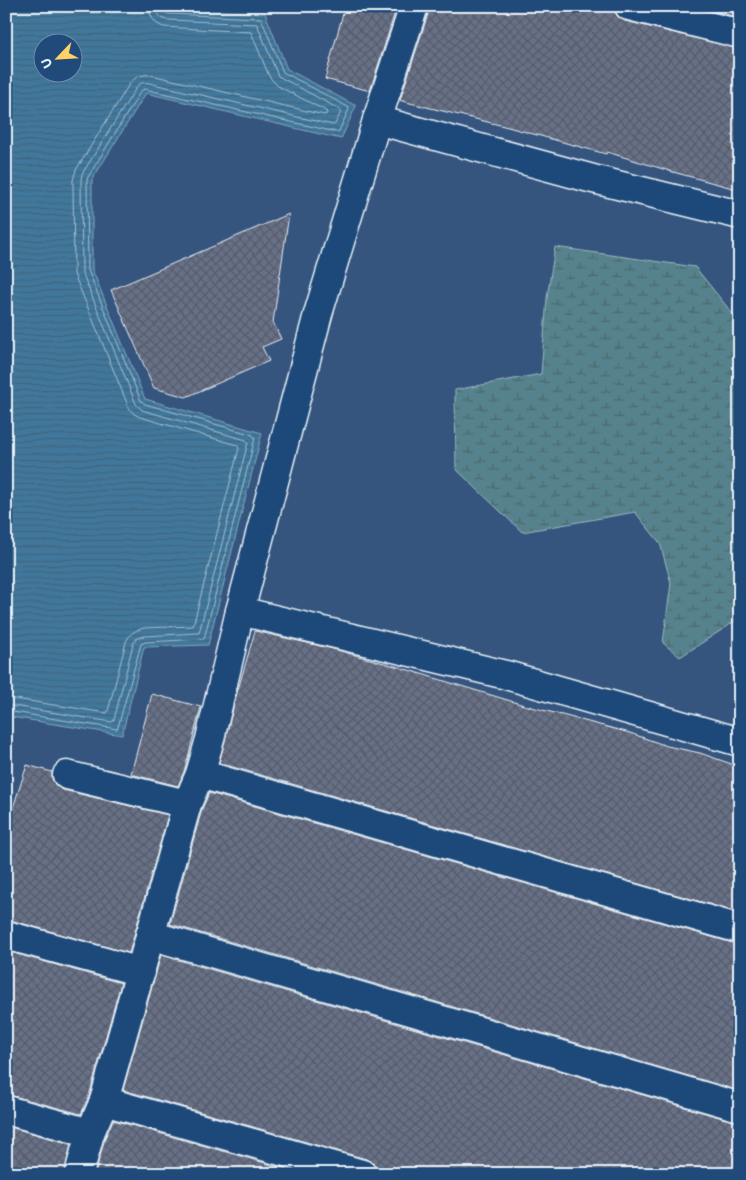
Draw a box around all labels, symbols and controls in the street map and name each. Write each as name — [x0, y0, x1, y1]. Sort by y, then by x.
north arrow — [32, 32, 82, 82]
text: U — [37, 55, 56, 71]

